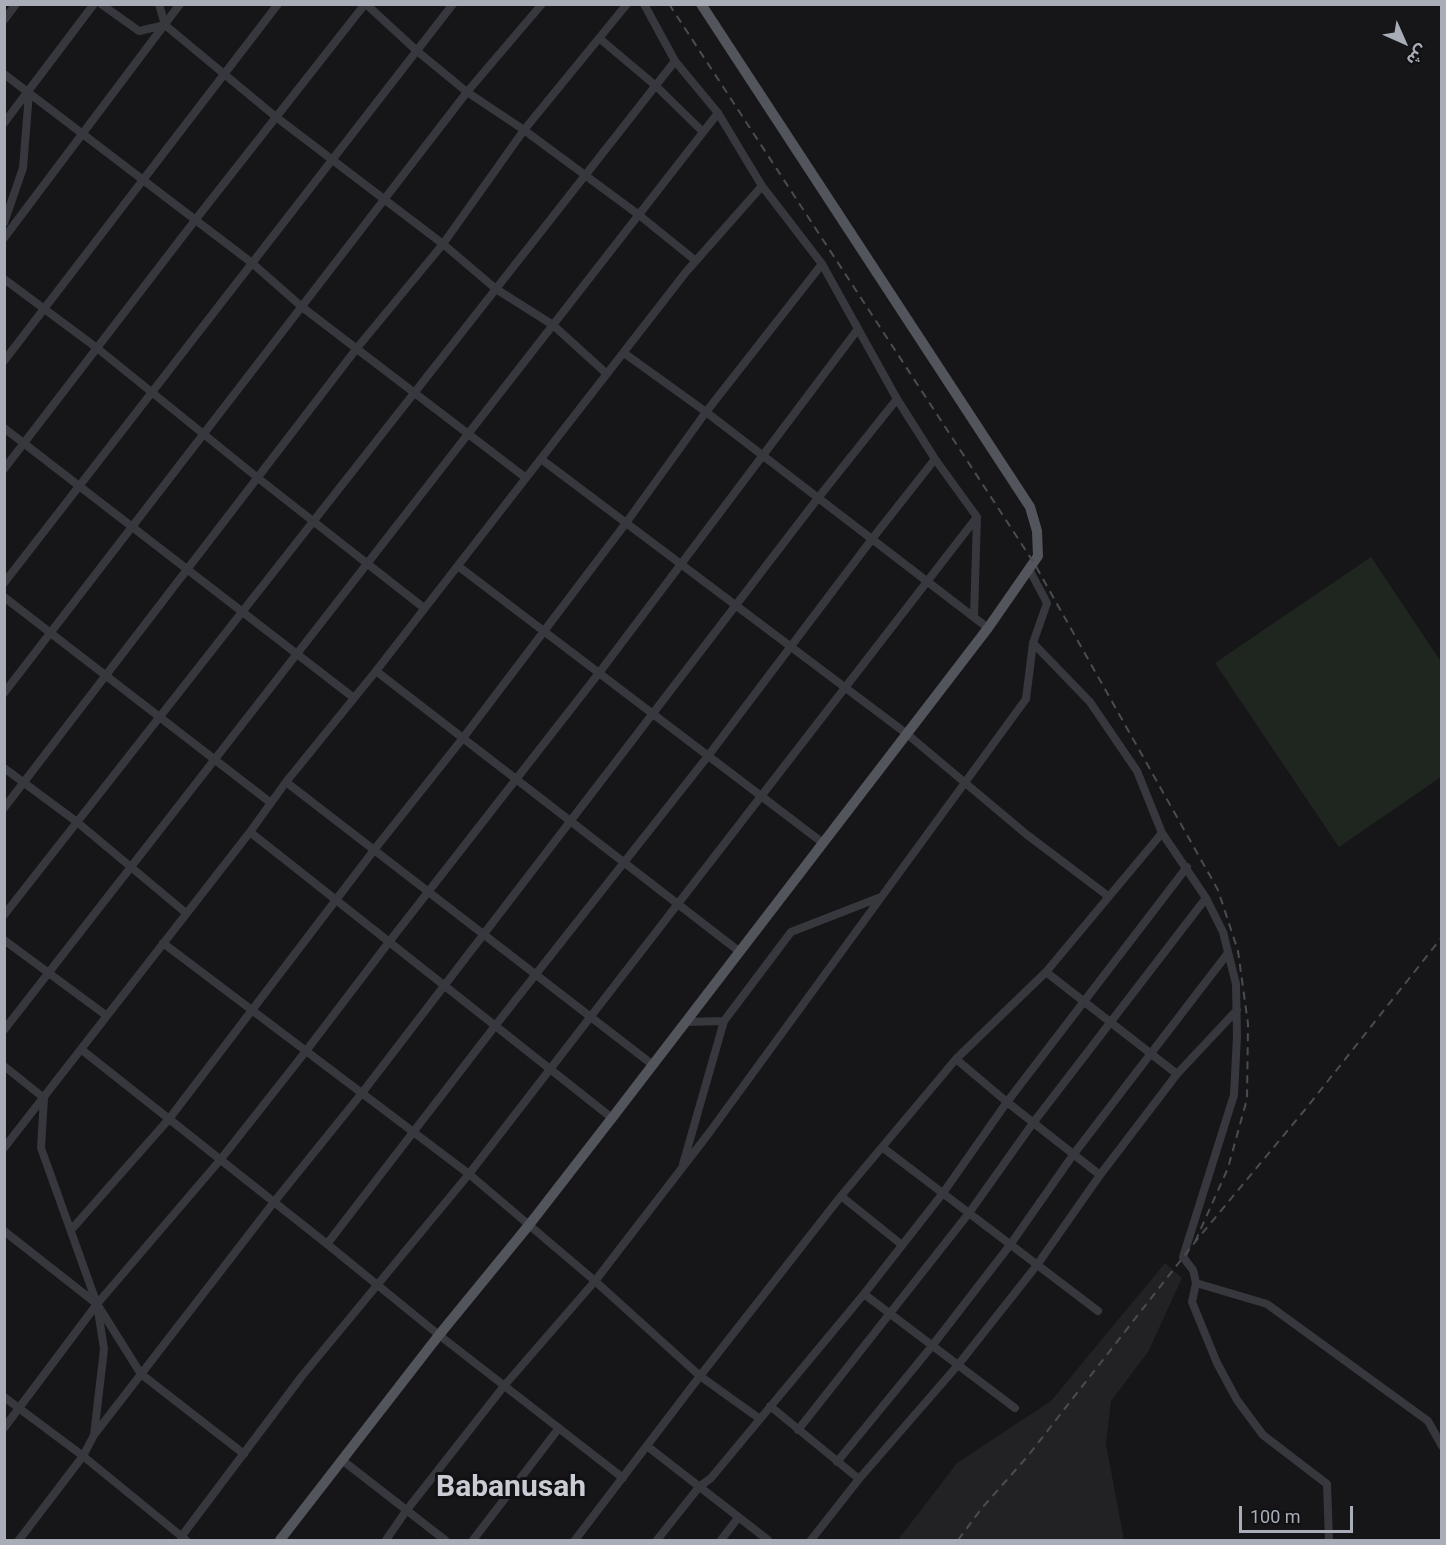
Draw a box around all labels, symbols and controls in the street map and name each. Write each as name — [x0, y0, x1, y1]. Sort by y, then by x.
north arrow — [1374, 12, 1434, 72]
text: ش — [1403, 41, 1432, 70]
district label: Babanusah — [436, 1470, 586, 1506]
scale bar — [1242, 1494, 1356, 1532]
text: 100 m — [1250, 1506, 1301, 1527]

